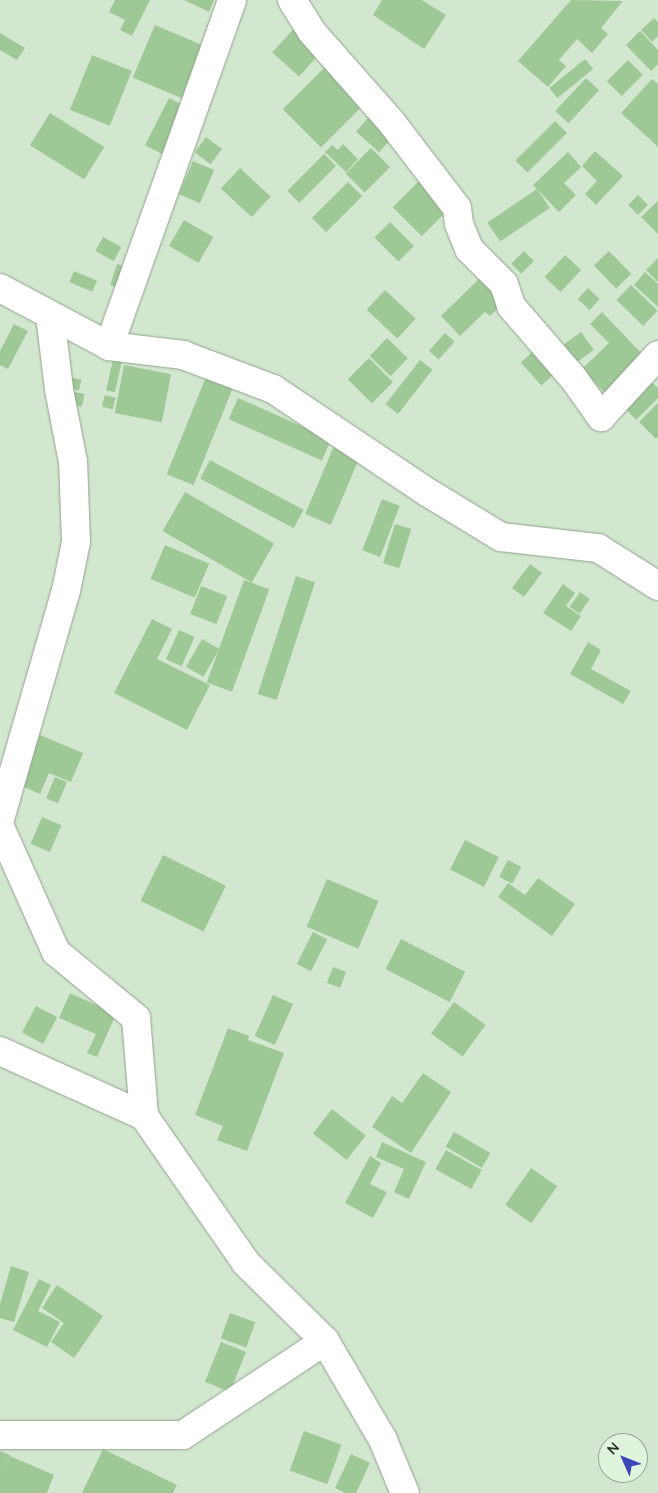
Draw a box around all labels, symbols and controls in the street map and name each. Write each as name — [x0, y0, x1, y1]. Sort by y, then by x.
north arrow — [598, 1433, 648, 1483]
text: N — [603, 1438, 623, 1458]

